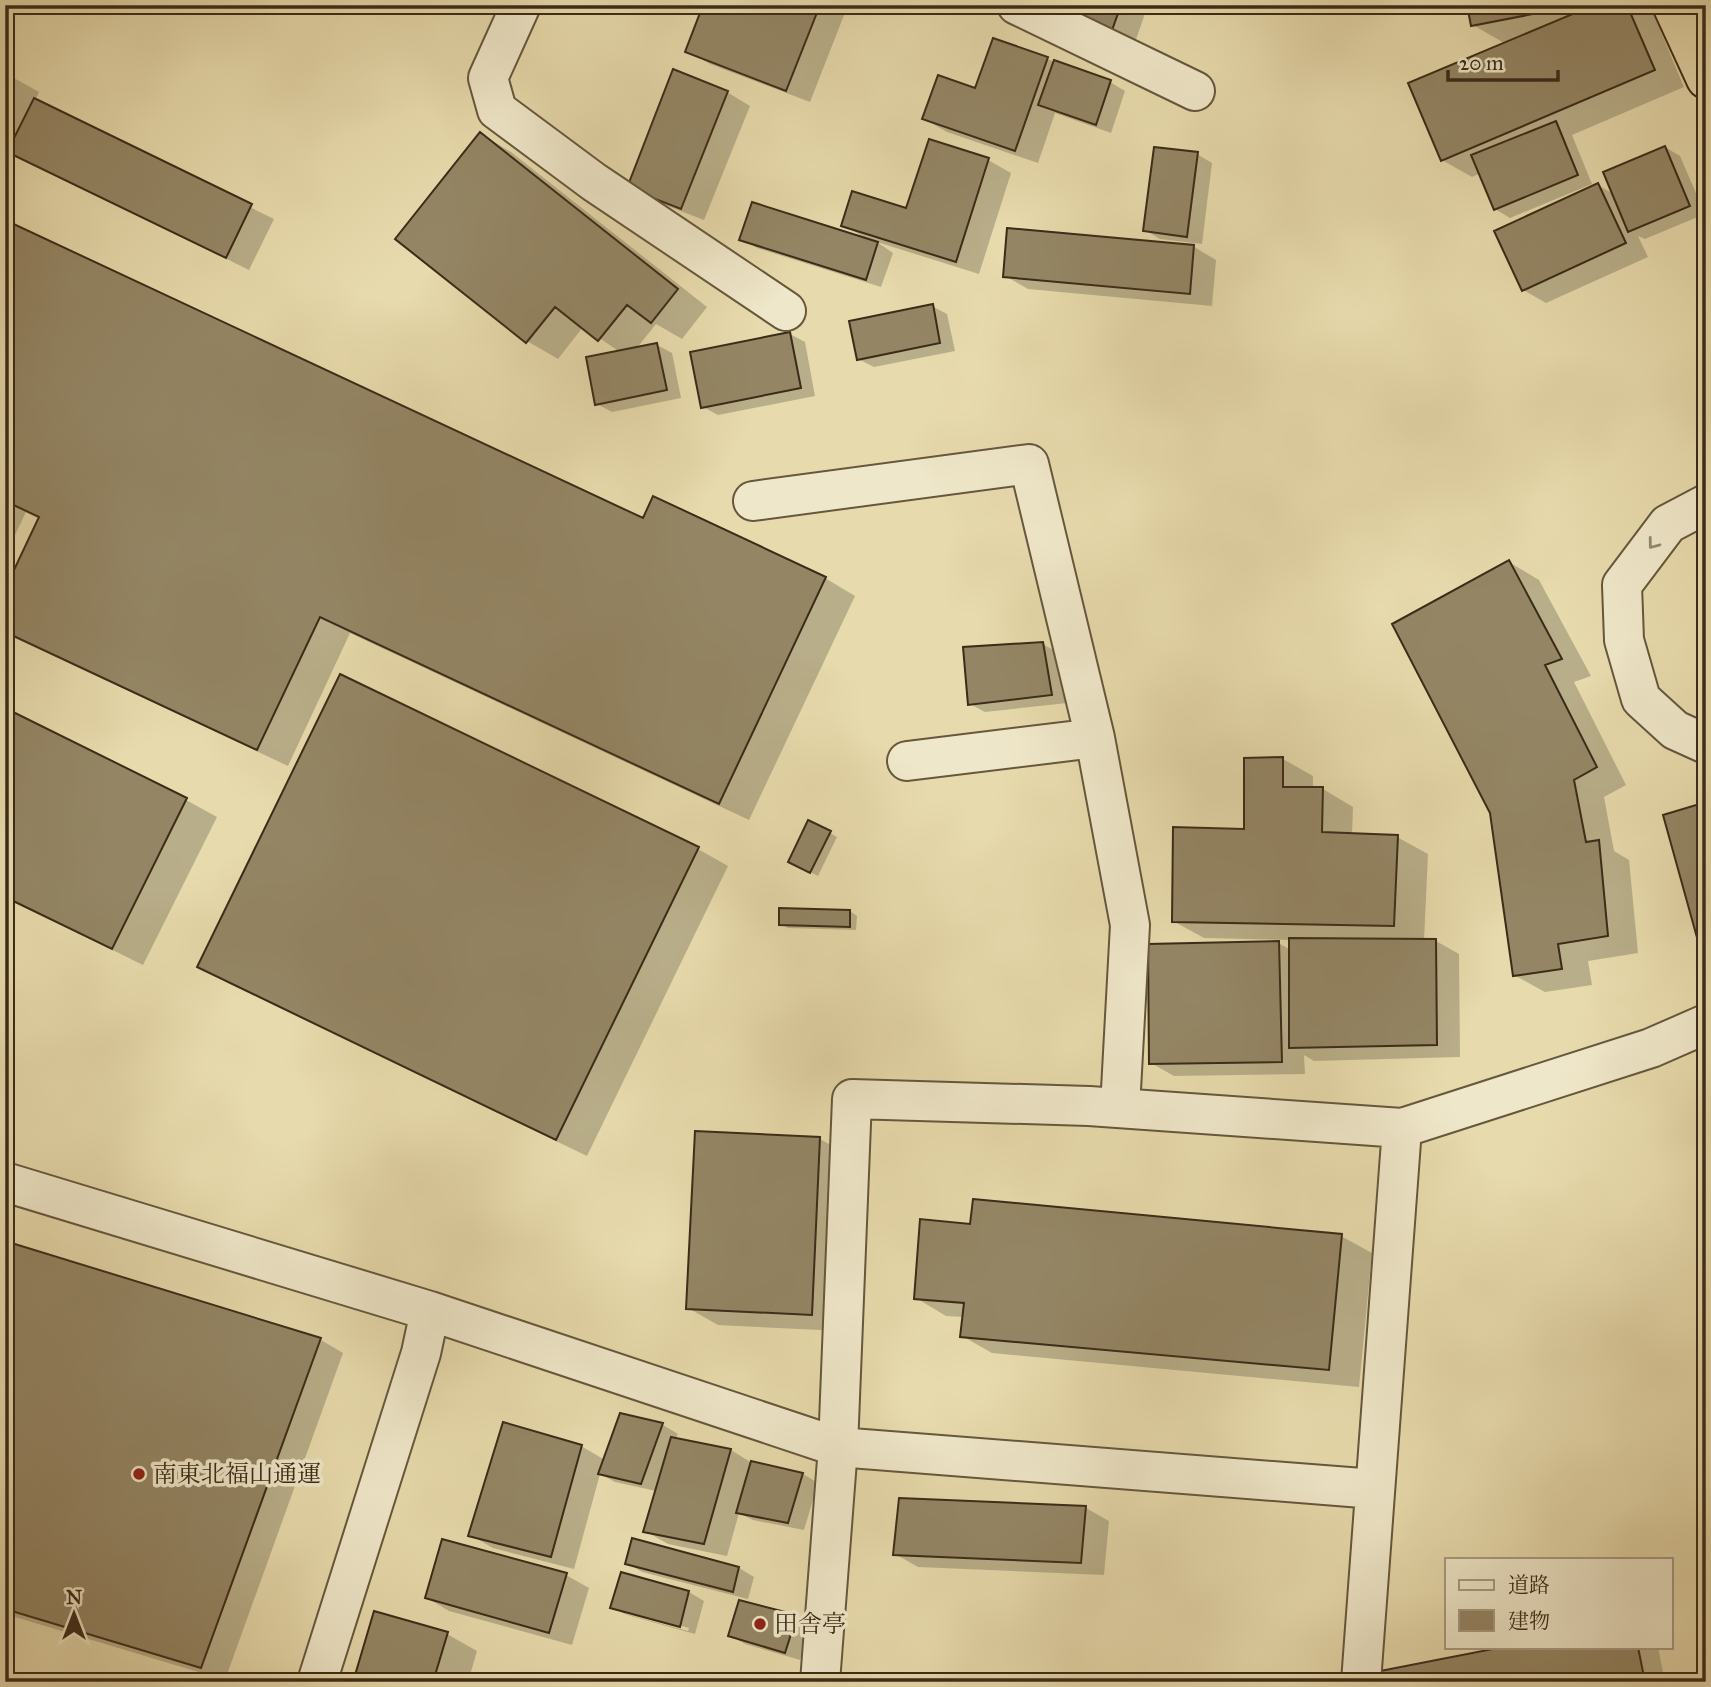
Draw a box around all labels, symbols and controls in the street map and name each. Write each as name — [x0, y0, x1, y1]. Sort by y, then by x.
scale bar — [1448, 38, 1559, 82]
text: 20 m — [1459, 50, 1504, 76]
one-way arrow — [1649, 536, 1661, 549]
place label: 南東北福山通運 — [153, 1459, 321, 1489]
marker: 南東北福山通運 — [131, 1466, 147, 1482]
legend — [1445, 1558, 1672, 1648]
text: 道路 — [1508, 1572, 1550, 1598]
north arrow — [38, 1578, 108, 1648]
text: N — [66, 1586, 82, 1609]
text: 建物 — [1508, 1608, 1550, 1634]
place label: 田舎亭 — [774, 1609, 846, 1639]
marker: 田舎亭 — [752, 1616, 768, 1632]

